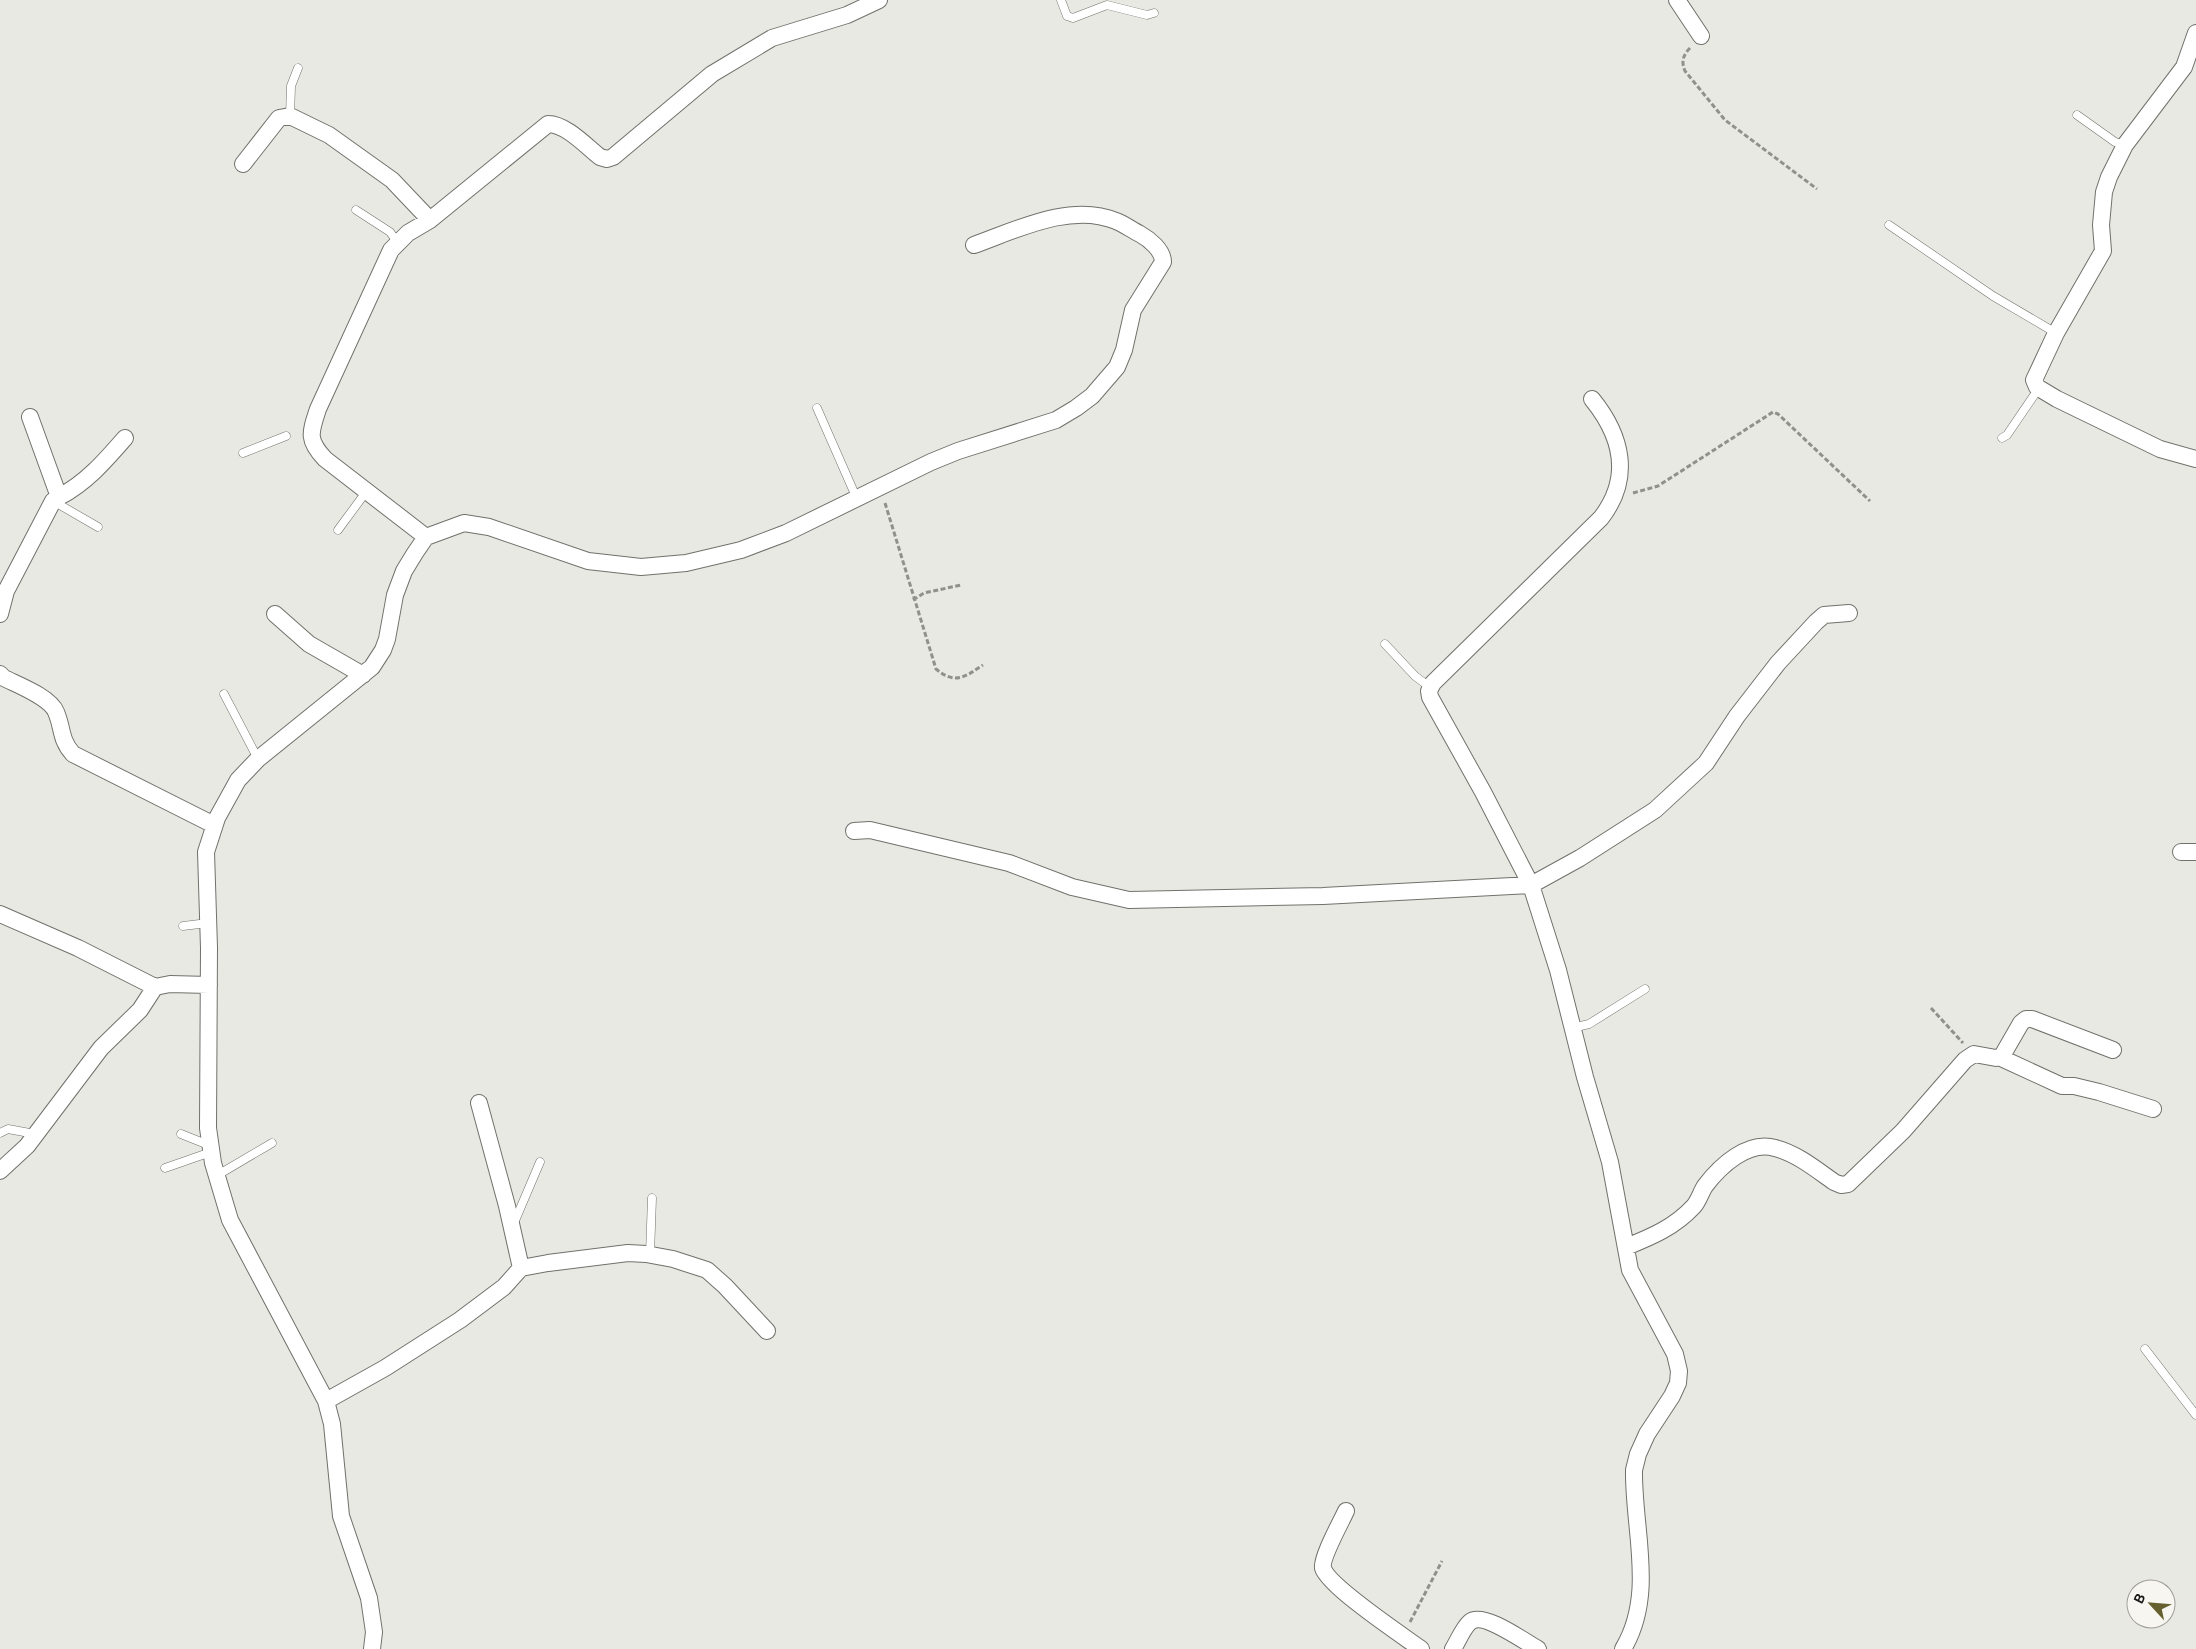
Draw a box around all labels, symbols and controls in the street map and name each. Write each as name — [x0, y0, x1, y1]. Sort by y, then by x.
north arrow — [2126, 1579, 2176, 1629]
text: B — [2130, 1591, 2149, 1606]

